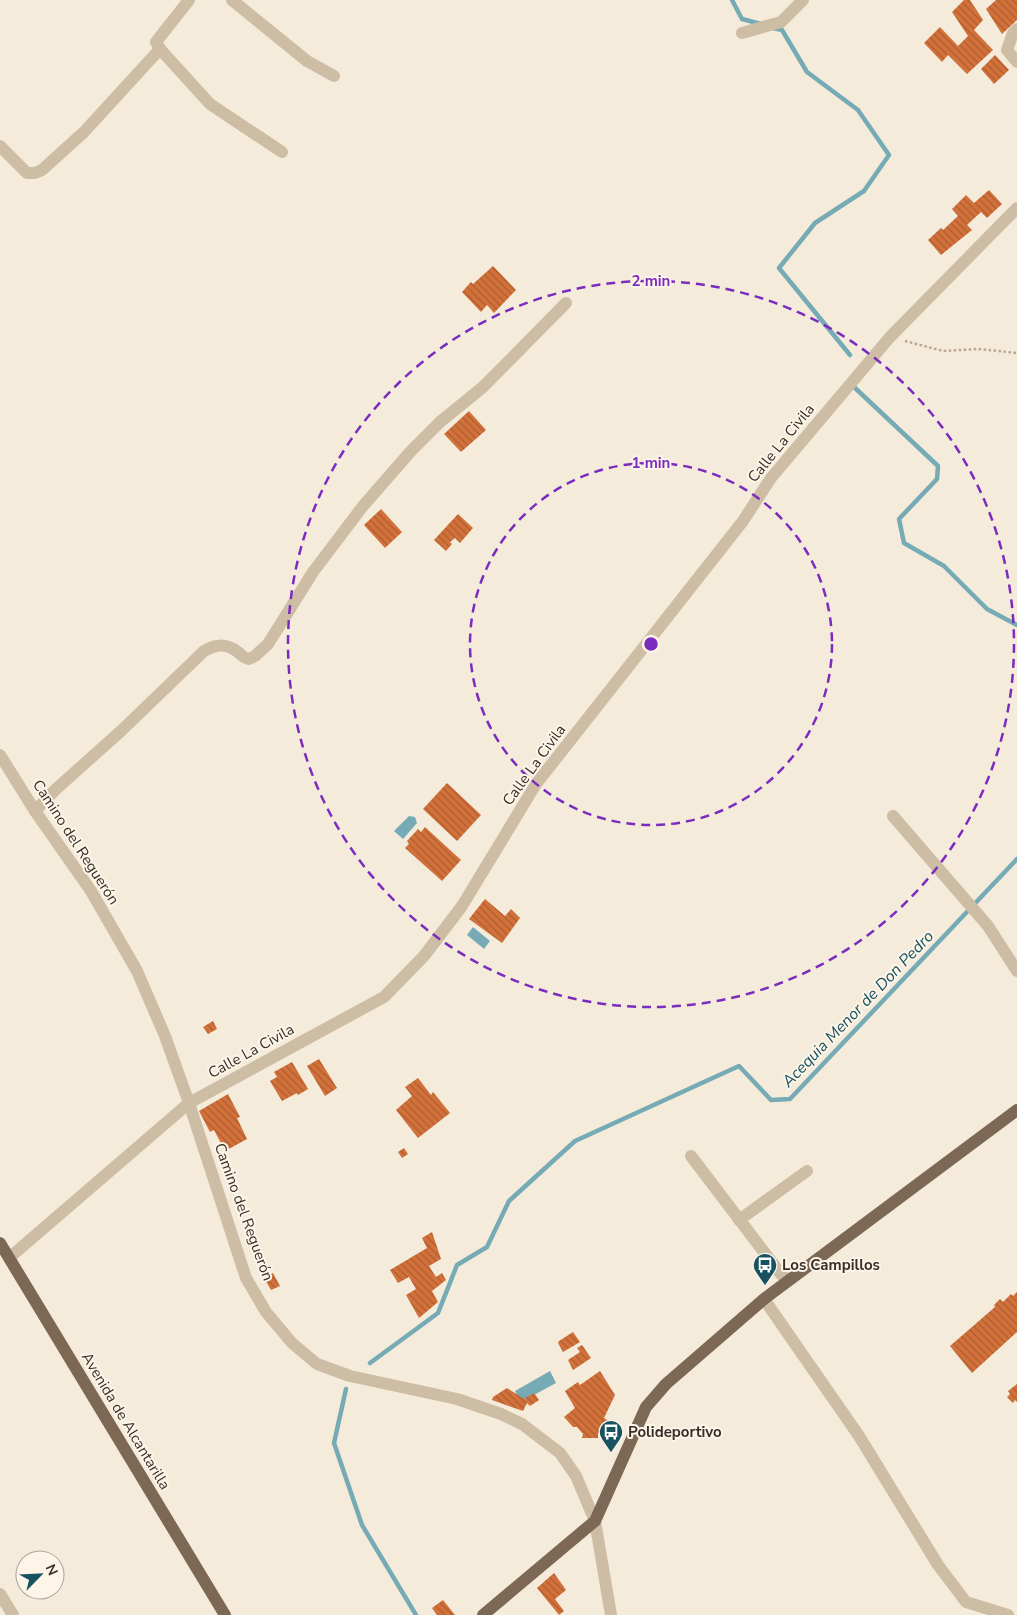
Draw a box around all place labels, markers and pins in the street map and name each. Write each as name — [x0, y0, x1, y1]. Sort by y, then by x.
centre of rings — [642, 635, 660, 653]
bus stop icon: Los Campillos — [752, 1252, 778, 1286]
place label: Los Campillos — [782, 1255, 880, 1275]
bus stop icon: Polideportivo — [598, 1419, 624, 1453]
place label: Polideportivo — [628, 1422, 722, 1442]

